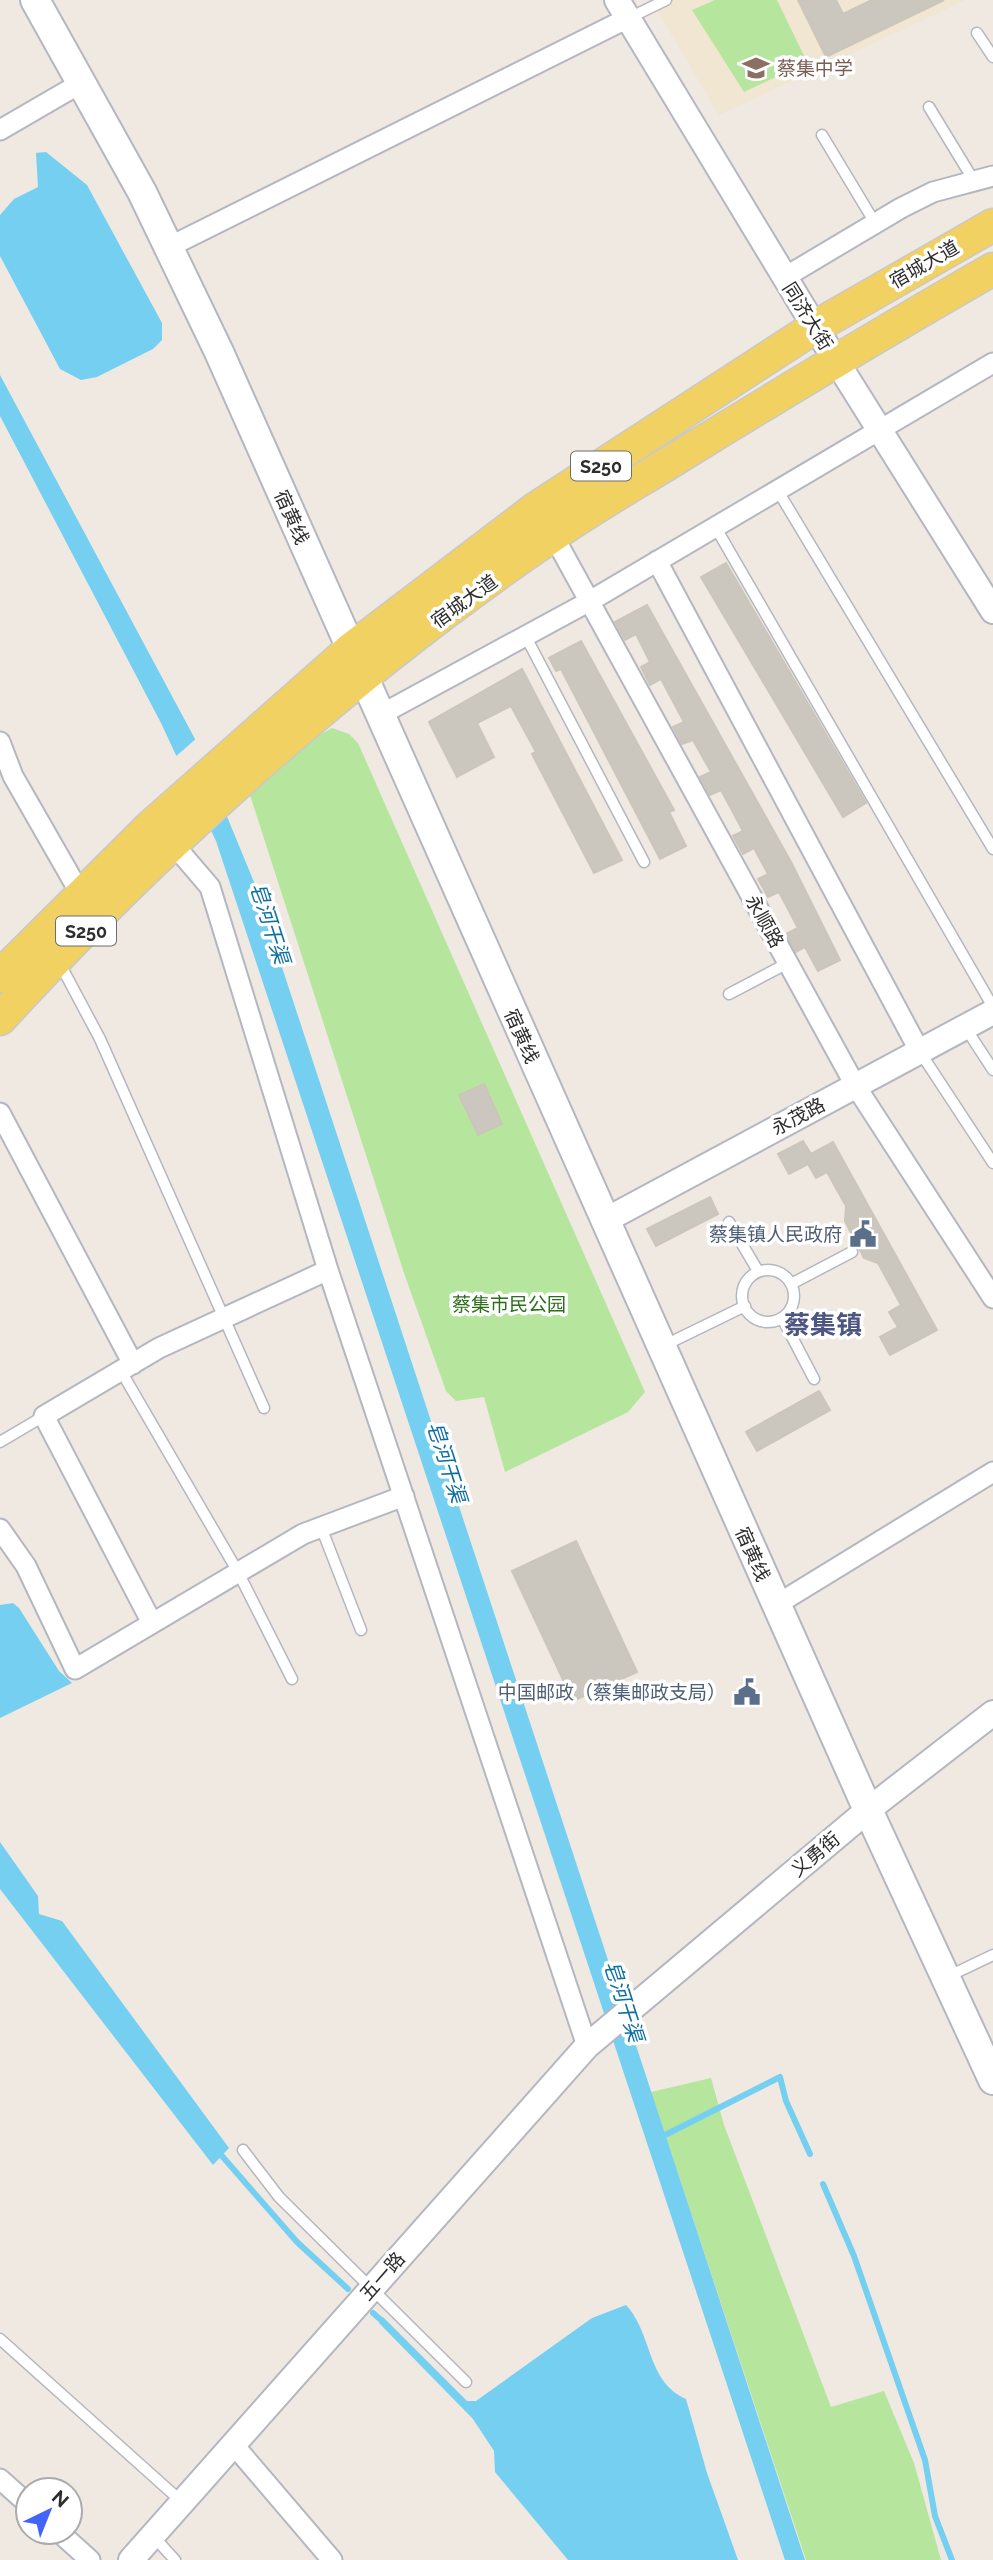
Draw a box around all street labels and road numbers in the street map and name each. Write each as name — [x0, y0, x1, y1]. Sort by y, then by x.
street label: 宿城大道 — [886, 235, 962, 293]
street label: 同济大街 — [779, 278, 837, 354]
road number: S250 — [571, 452, 631, 480]
street label: 宿黄线 — [270, 486, 314, 548]
street label: 宿城大道 — [427, 570, 501, 632]
street label: 永顺路 — [742, 891, 788, 951]
road number: S250 — [56, 916, 116, 946]
street label: 宿黄线 — [500, 1005, 544, 1067]
street label: 永茂路 — [768, 1093, 828, 1139]
street label: 宿黄线 — [731, 1523, 775, 1585]
street label: 义勇街 — [786, 1827, 844, 1881]
street label: 五一路 — [355, 2247, 409, 2305]

